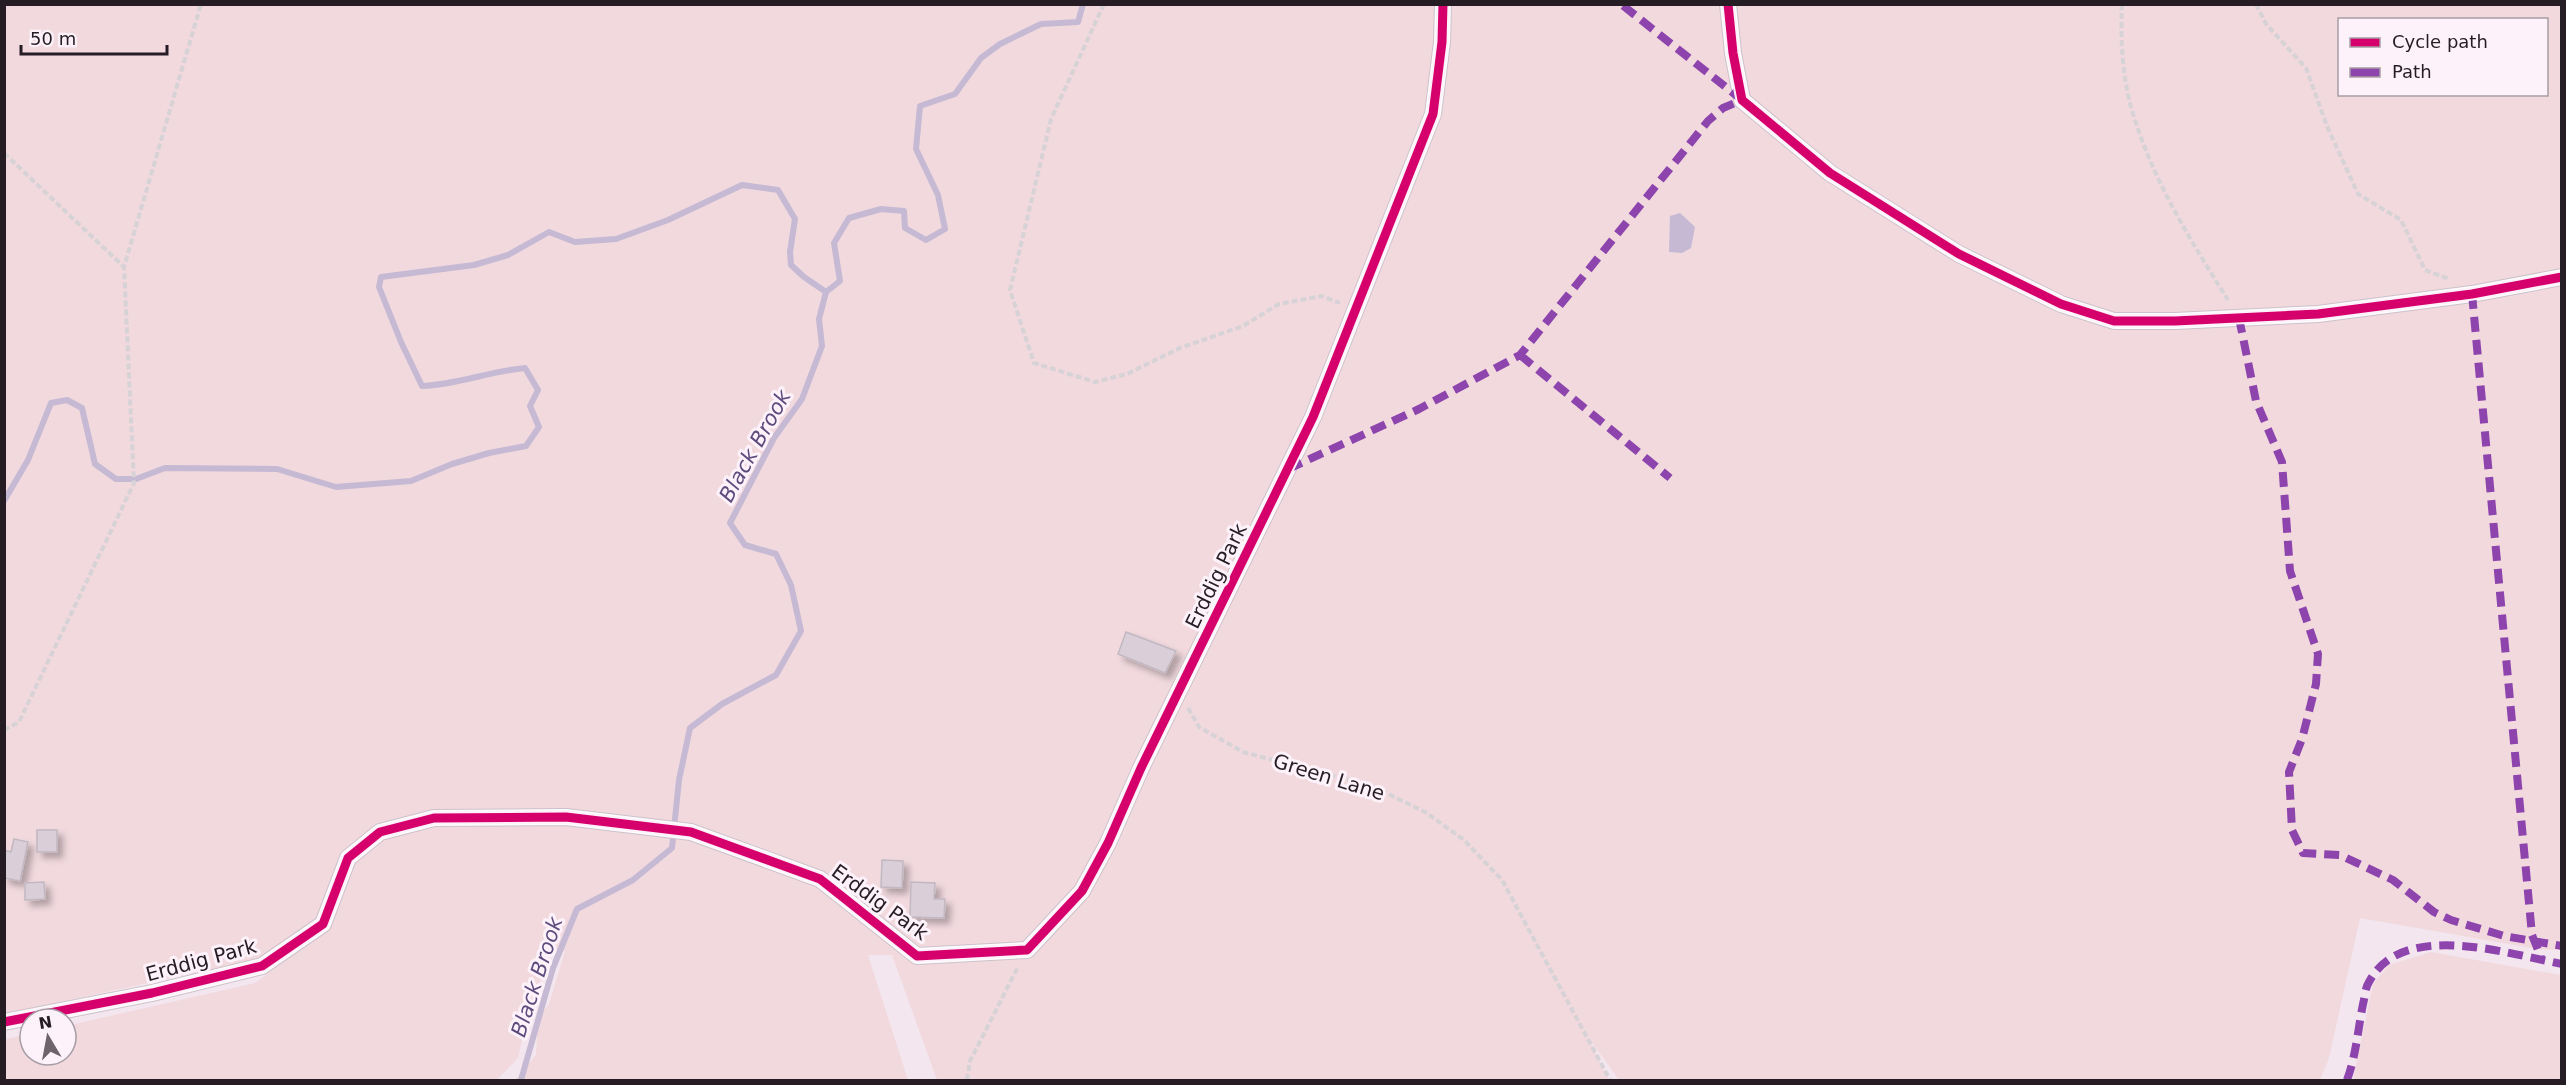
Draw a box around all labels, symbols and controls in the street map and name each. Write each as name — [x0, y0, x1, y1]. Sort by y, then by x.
scale bar — [21, 18, 166, 56]
legend — [2338, 18, 2548, 96]
text: 50 m — [30, 28, 76, 49]
text: Cycle path — [2392, 31, 2488, 52]
text: Path — [2392, 61, 2432, 82]
water label: Black Brook — [714, 385, 796, 506]
street label: Erddig Park — [1180, 519, 1252, 632]
street label: Green Lane — [1270, 749, 1388, 805]
street label: Erddig Park — [827, 859, 933, 945]
water label: Black Brook — [506, 913, 568, 1040]
street label: Erddig Park — [143, 934, 259, 986]
north arrow — [18, 1007, 78, 1067]
text: N — [37, 1012, 54, 1033]

